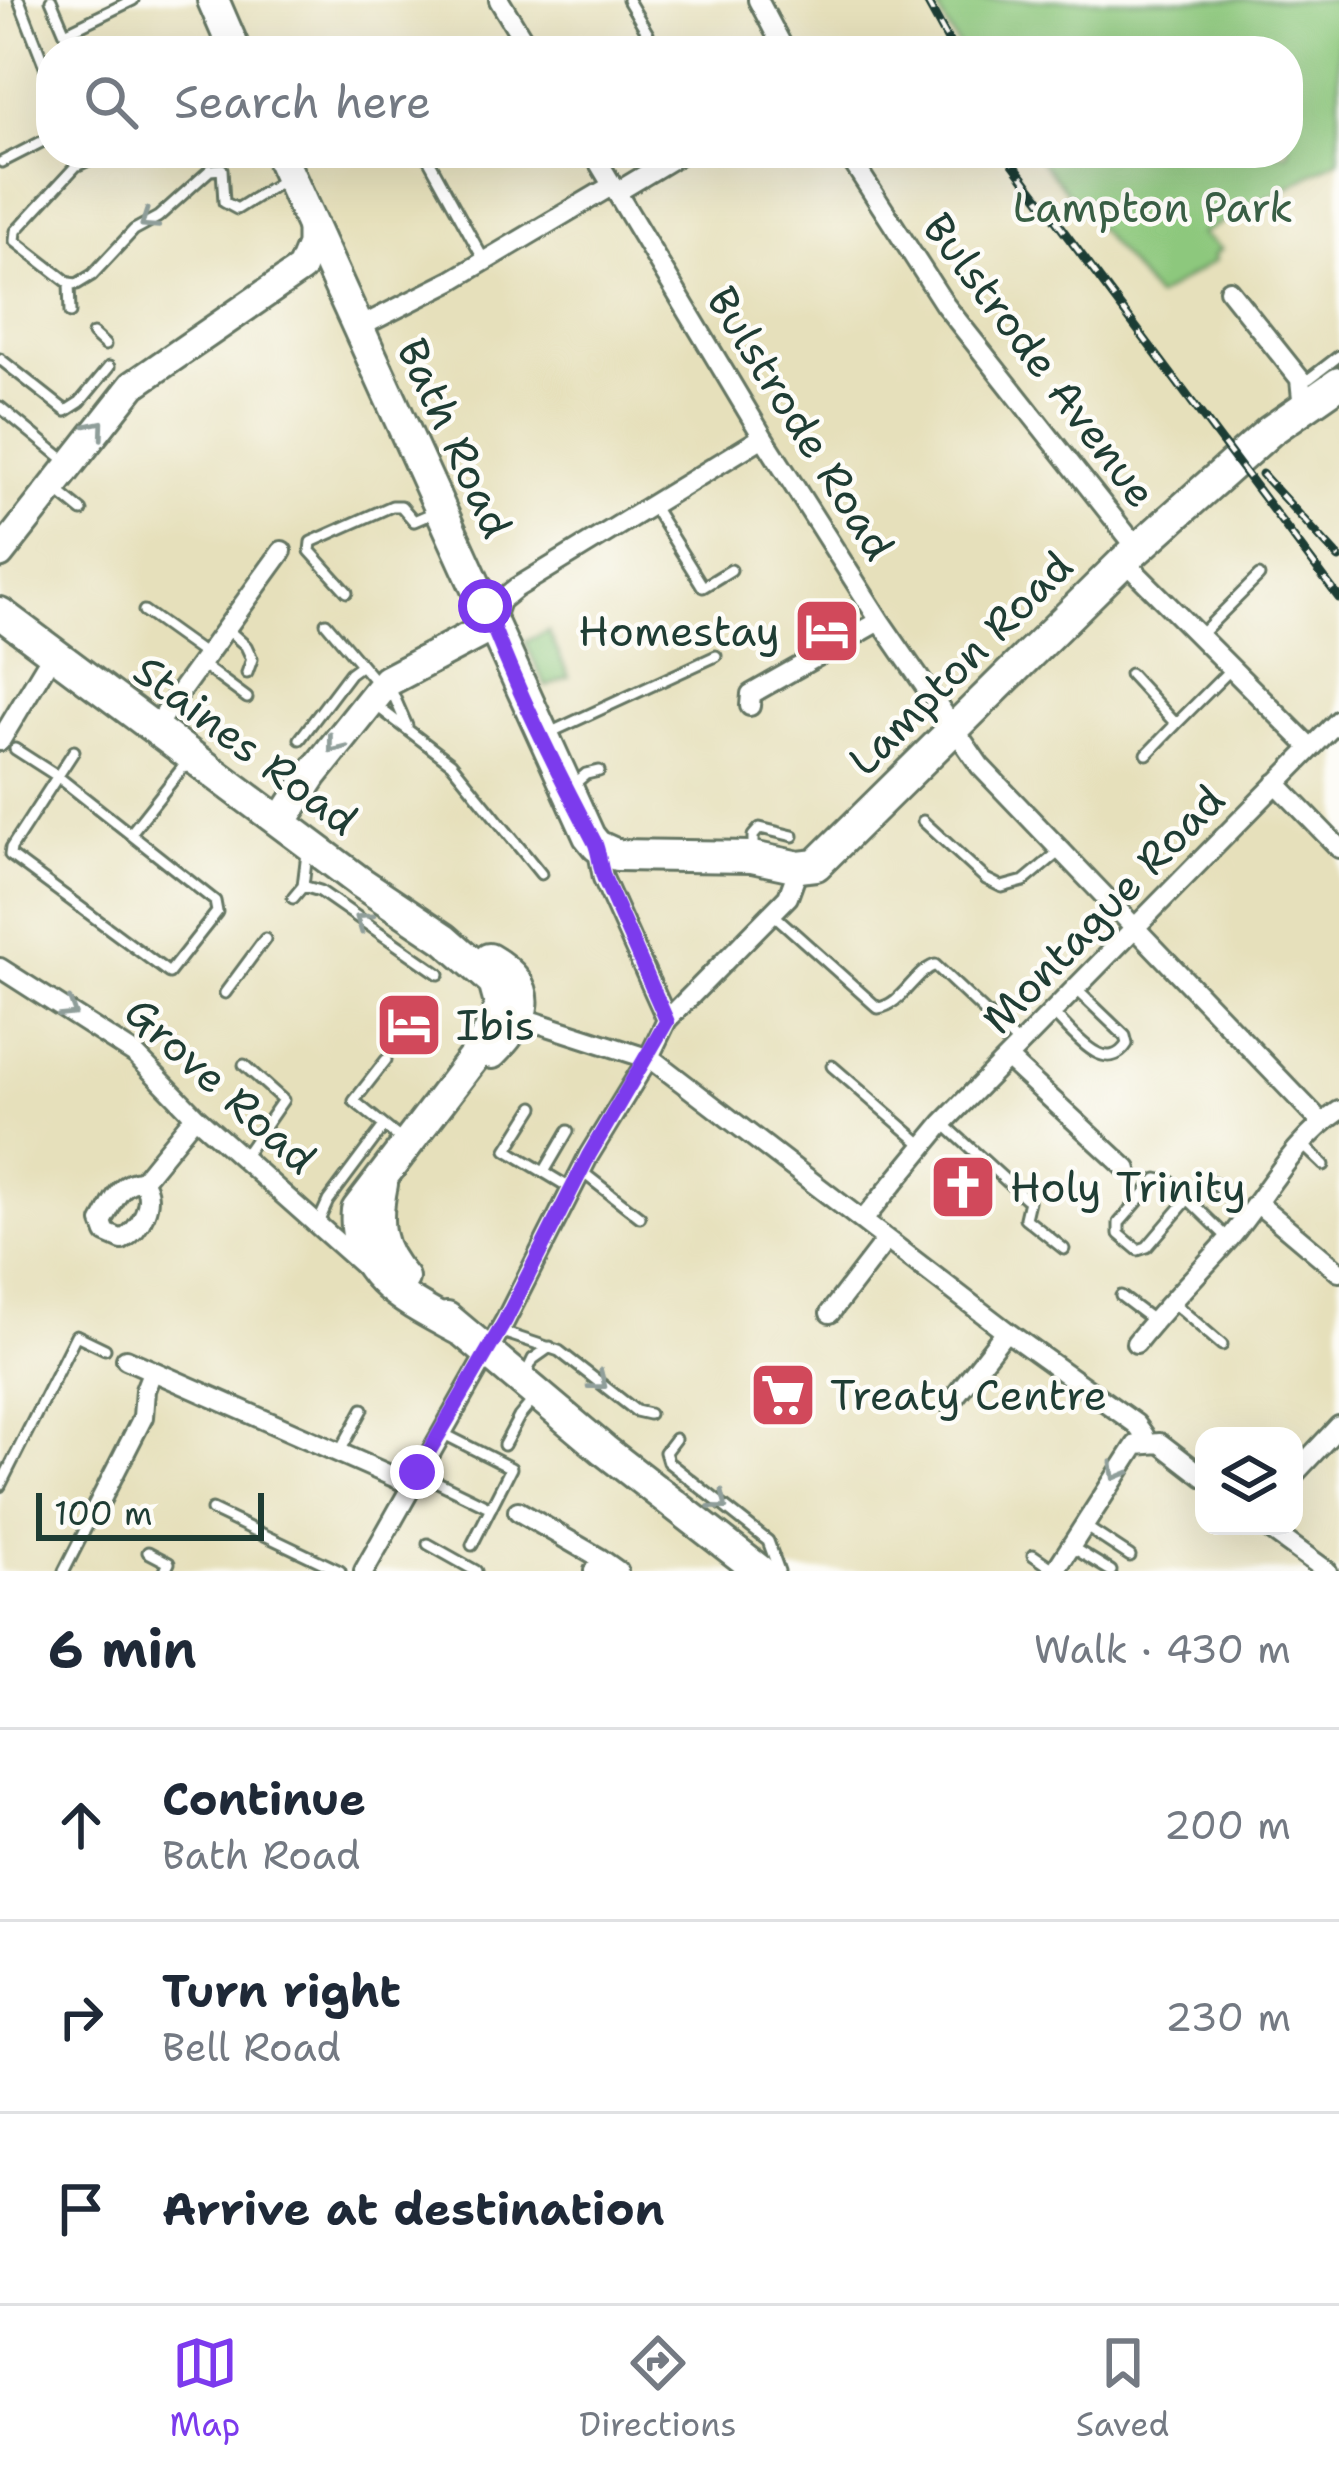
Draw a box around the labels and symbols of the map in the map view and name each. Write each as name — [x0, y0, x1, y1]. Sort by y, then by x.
park label: Lampton Park — [1013, 179, 1293, 235]
street label: Bulstrode Avenue — [911, 201, 1169, 519]
one-way arrow — [140, 207, 162, 229]
street label: Bulstrode Road — [694, 276, 908, 570]
street label: Bath Road — [384, 329, 526, 547]
one-way arrow — [83, 420, 104, 442]
street label: Lampton Road — [836, 539, 1084, 787]
route start — [458, 579, 512, 633]
hotel icon: Homestay — [792, 596, 862, 666]
place label: Homestay — [578, 603, 780, 659]
street label: Staines Road — [123, 642, 369, 848]
one-way arrow — [328, 732, 350, 753]
street label: Montague Road — [969, 772, 1237, 1046]
one-way arrow — [355, 913, 376, 935]
street label: Grove Road — [113, 984, 329, 1186]
hotel icon: Ibis — [374, 990, 444, 1060]
one-way arrow — [56, 996, 78, 1018]
place label: Ibis — [456, 997, 535, 1053]
church icon: Holy Trinity — [928, 1152, 998, 1222]
place label: Holy Trinity — [1010, 1159, 1246, 1215]
supermarket icon: Treaty Centre — [748, 1360, 818, 1430]
place label: Treaty Centre — [830, 1367, 1107, 1423]
one-way arrow — [586, 1368, 608, 1389]
route end — [390, 1445, 444, 1499]
one-way arrow — [1109, 1459, 1132, 1480]
scale bar — [36, 1487, 264, 1540]
one-way arrow — [706, 1489, 728, 1510]

